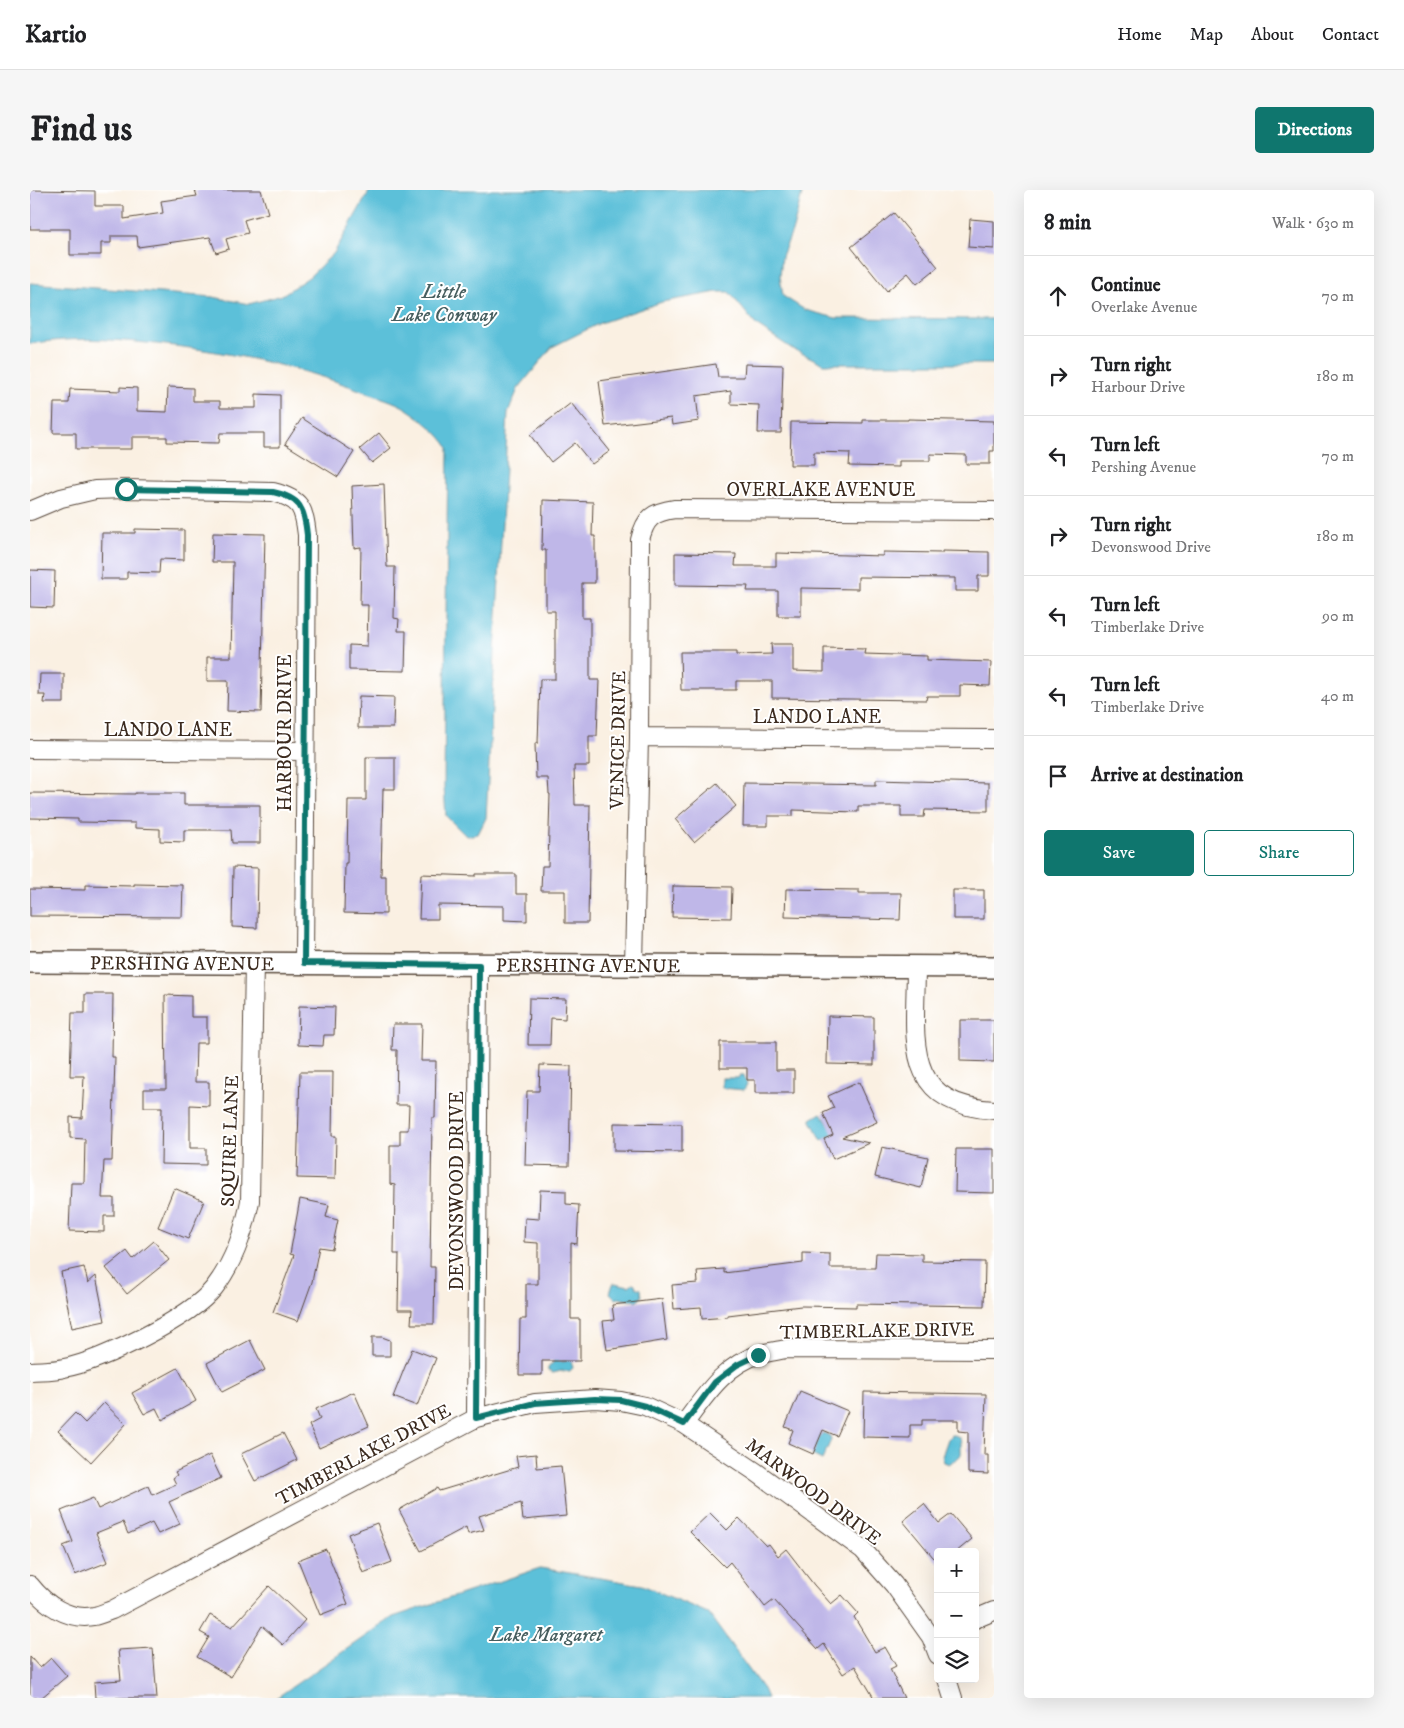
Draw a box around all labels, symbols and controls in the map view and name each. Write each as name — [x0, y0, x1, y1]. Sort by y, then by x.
text: Kartio — [25, 20, 87, 50]
text: Home — [1117, 24, 1162, 46]
text: Map — [1190, 24, 1223, 46]
text: About — [1251, 24, 1294, 46]
text: Contact — [1322, 24, 1379, 46]
button: Directions — [1255, 107, 1374, 153]
text: Find us — [30, 108, 132, 152]
text: 8 min — [1044, 210, 1091, 236]
text: Walk · 630 m — [1272, 213, 1354, 233]
text: Continue — [1091, 274, 1161, 297]
water label: Little Lake Conway — [391, 280, 497, 328]
icon: ahead — [1044, 282, 1072, 310]
text: 70 m — [1322, 286, 1354, 306]
text: Overlake Avenue — [1091, 297, 1197, 317]
text: Turn right — [1091, 354, 1171, 377]
icon: right — [1044, 362, 1072, 390]
text: 180 m — [1316, 366, 1354, 386]
text: Harbour Drive — [1091, 377, 1185, 397]
text: Turn left — [1091, 434, 1160, 457]
icon: left — [1044, 442, 1072, 470]
text: 70 m — [1322, 446, 1354, 466]
text: Pershing Avenue — [1091, 457, 1196, 477]
route start — [115, 478, 138, 501]
street label: OVERLAKE AVENUE — [726, 479, 916, 502]
text: Turn right — [1091, 514, 1171, 537]
icon: right — [1044, 522, 1072, 550]
text: 180 m — [1316, 526, 1354, 546]
text: Devonswood Drive — [1091, 537, 1211, 557]
text: Turn left — [1091, 594, 1160, 617]
icon: left — [1044, 602, 1072, 630]
text: 90 m — [1322, 606, 1354, 626]
text: Timberlake Drive — [1091, 617, 1204, 637]
street label: HARBOUR DRIVE — [274, 654, 297, 812]
street label: VENICE DRIVE — [606, 670, 631, 811]
text: Turn left — [1091, 674, 1160, 697]
icon: left — [1044, 682, 1072, 710]
text: 40 m — [1321, 686, 1354, 706]
text: Timberlake Drive — [1091, 697, 1204, 717]
street label: LANDO LANE — [753, 706, 881, 729]
street label: LANDO LANE — [104, 719, 232, 742]
icon: arrive — [1044, 762, 1072, 790]
text: Arrive at destination — [1091, 764, 1243, 787]
button: Save — [1044, 830, 1194, 876]
button: Share — [1204, 830, 1354, 876]
street label: PERSHING AVENUE — [90, 952, 274, 976]
street label: PERSHING AVENUE — [496, 954, 680, 978]
street label: SQUIRE LANE — [217, 1075, 244, 1207]
street label: DEVONSWOOD DRIVE — [446, 1091, 469, 1291]
street label: TIMBERLAKE DRIVE — [780, 1318, 975, 1345]
route end — [747, 1344, 770, 1367]
street label: TIMBERLAKE DRIVE — [272, 1399, 455, 1511]
street label: MARWOOD DRIVE — [741, 1434, 885, 1551]
map controls — [934, 1548, 979, 1683]
button: + — [934, 1548, 979, 1593]
button: − — [934, 1593, 979, 1638]
water label: Lake Margaret — [489, 1623, 604, 1648]
button: layers — [934, 1638, 979, 1683]

